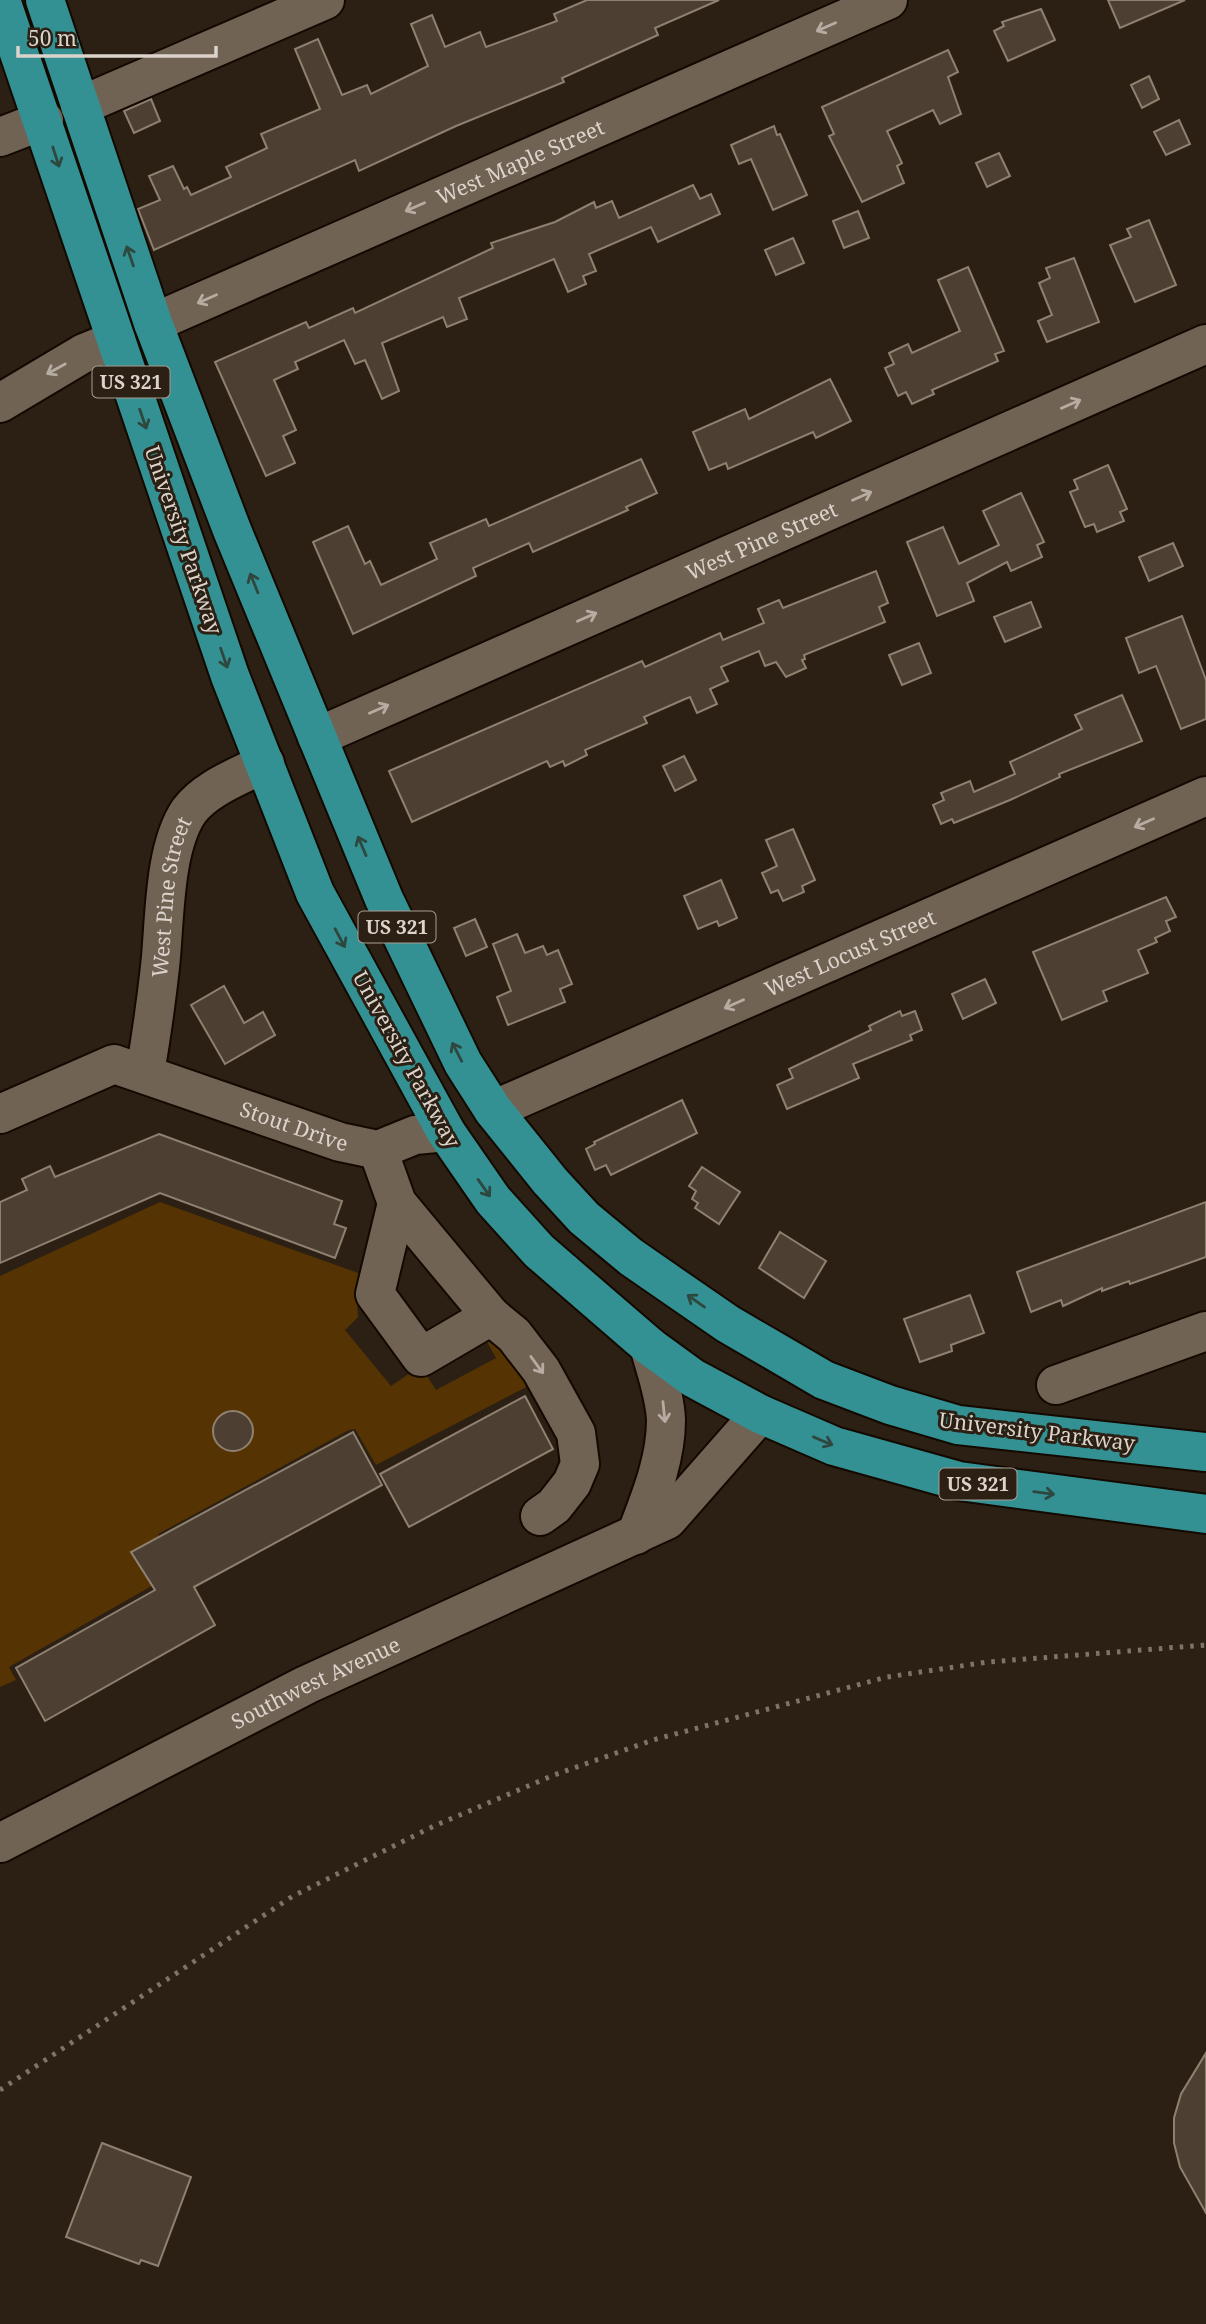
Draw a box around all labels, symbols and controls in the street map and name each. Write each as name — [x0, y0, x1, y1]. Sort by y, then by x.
scale bar — [18, 14, 215, 58]
one-way arrow — [815, 22, 837, 35]
text: 50 m — [28, 24, 77, 52]
street label: West Maple Street — [432, 113, 608, 211]
one-way arrow — [50, 146, 63, 168]
one-way arrow — [405, 202, 427, 215]
one-way arrow — [123, 245, 135, 267]
one-way arrow — [197, 293, 218, 306]
one-way arrow — [47, 362, 67, 376]
road number: US 321 — [92, 366, 170, 398]
one-way arrow — [1059, 397, 1081, 410]
one-way arrow — [138, 408, 150, 430]
street label: University Parkway — [139, 442, 229, 638]
one-way arrow — [851, 489, 873, 502]
street label: West Pine Street — [681, 495, 842, 586]
one-way arrow — [247, 573, 260, 594]
one-way arrow — [576, 610, 597, 623]
one-way arrow — [218, 647, 231, 669]
one-way arrow — [368, 702, 389, 715]
street label: West Pine Street — [145, 811, 197, 979]
one-way arrow — [1133, 817, 1155, 830]
one-way arrow — [355, 835, 368, 857]
street label: West Locust Street — [760, 903, 940, 1003]
road number: US 321 — [358, 911, 436, 942]
one-way arrow — [333, 927, 347, 948]
street label: University Parkway — [347, 966, 467, 1152]
one-way arrow — [723, 998, 745, 1011]
one-way arrow — [449, 1042, 463, 1063]
street label: Stout Drive — [236, 1095, 350, 1157]
one-way arrow — [477, 1178, 491, 1197]
one-way arrow — [687, 1294, 706, 1308]
one-way arrow — [530, 1355, 544, 1374]
one-way arrow — [658, 1400, 671, 1423]
street label: University Parkway — [937, 1405, 1137, 1457]
one-way arrow — [812, 1435, 833, 1448]
road number: US 321 — [940, 1468, 1016, 1500]
one-way arrow — [1032, 1486, 1055, 1499]
street label: Southwest Avenue — [226, 1630, 404, 1735]

